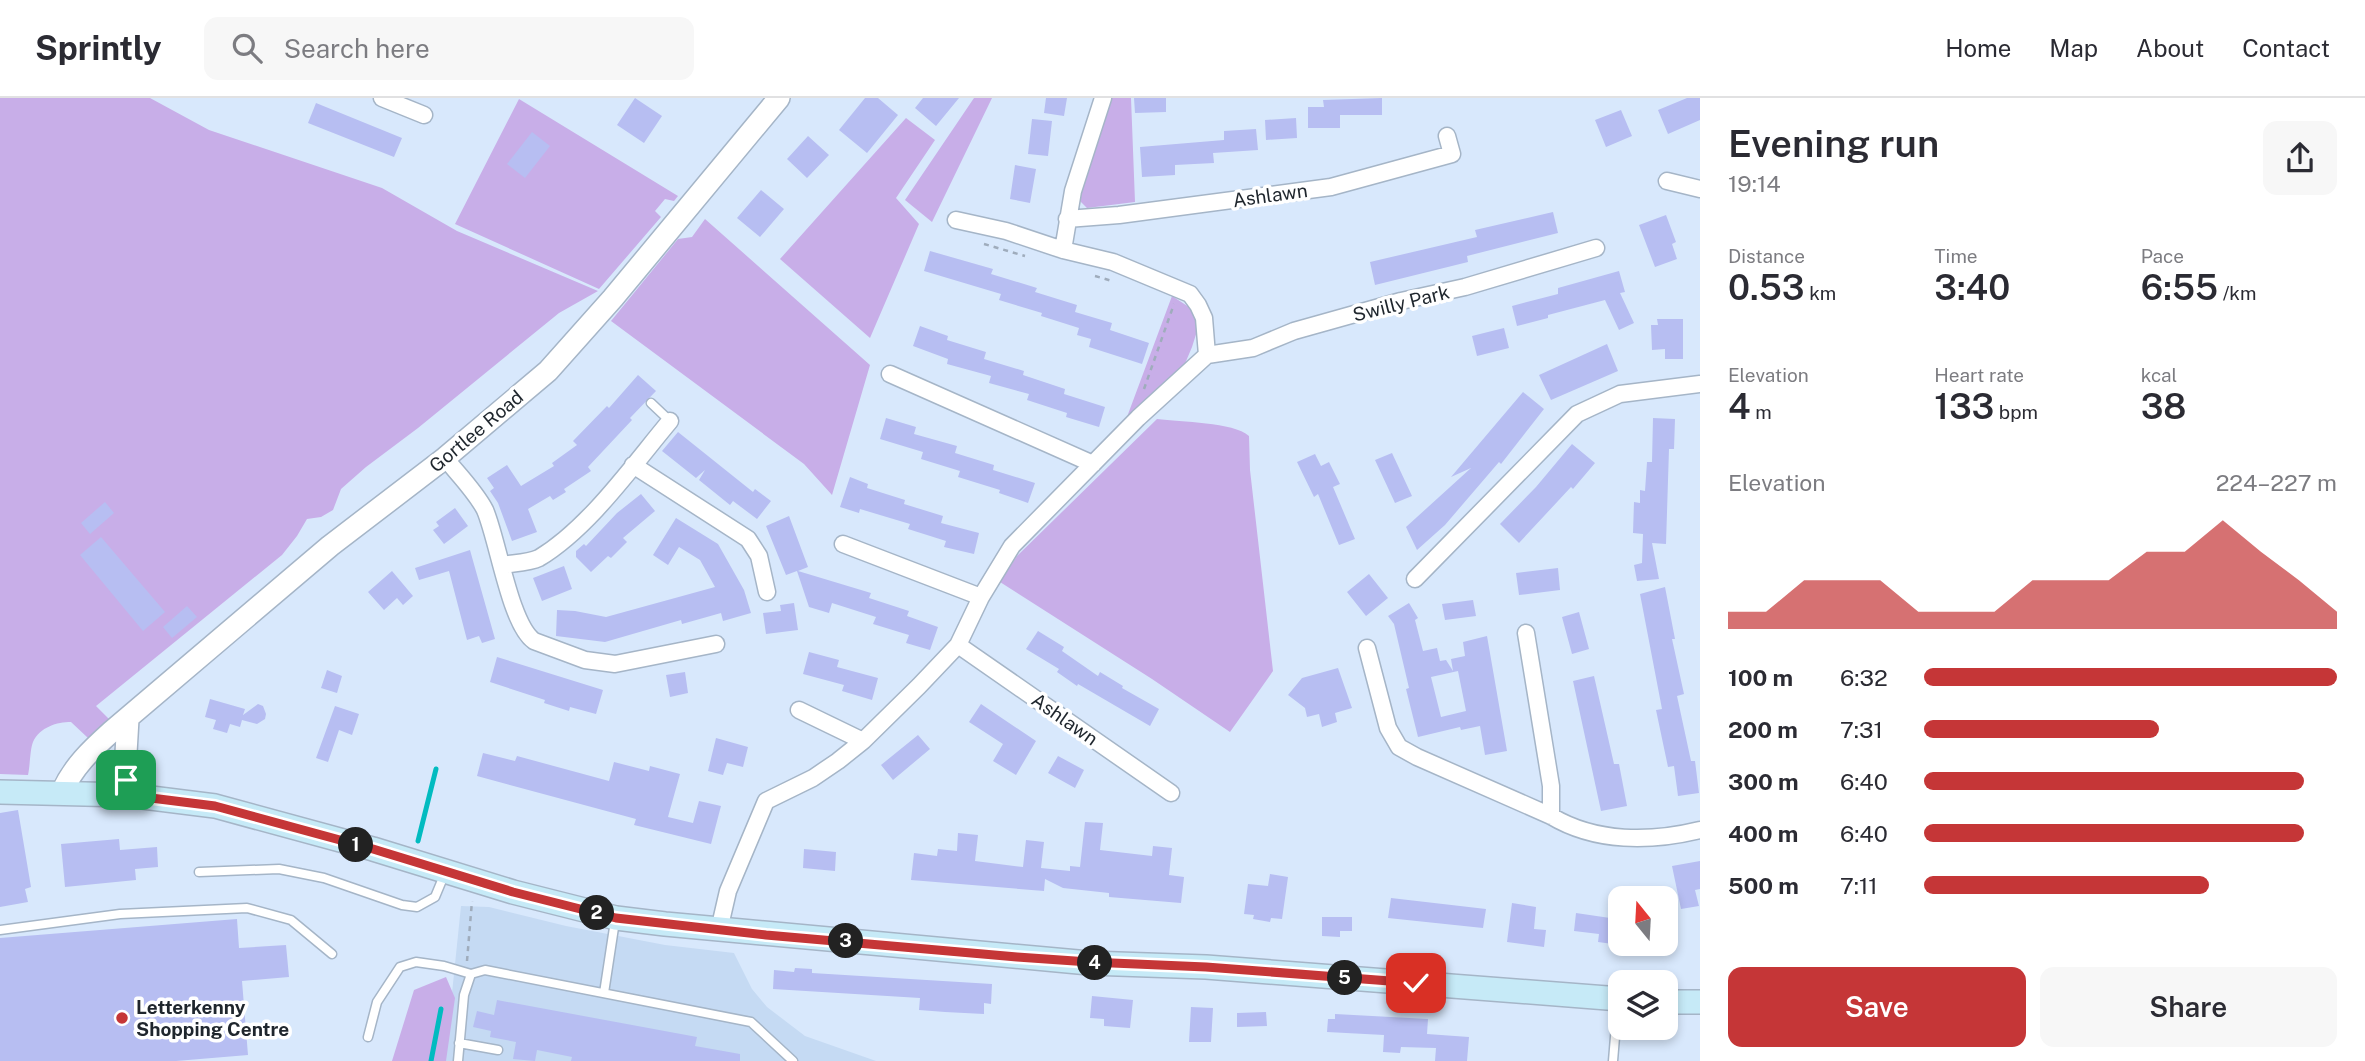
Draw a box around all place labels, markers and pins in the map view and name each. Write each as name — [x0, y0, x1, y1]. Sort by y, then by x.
pin — [96, 750, 156, 810]
pin: 1 — [338, 828, 374, 862]
pin: 2 — [580, 896, 614, 930]
pin: 3 — [828, 924, 864, 958]
pin: 4 — [1078, 946, 1112, 980]
pin — [1386, 953, 1446, 1013]
pin: 5 — [1328, 960, 1362, 996]
place label: Letterkenny Shopping Centre — [136, 996, 289, 1040]
marker: Letterkenny Shopping Centre — [114, 1010, 130, 1026]

